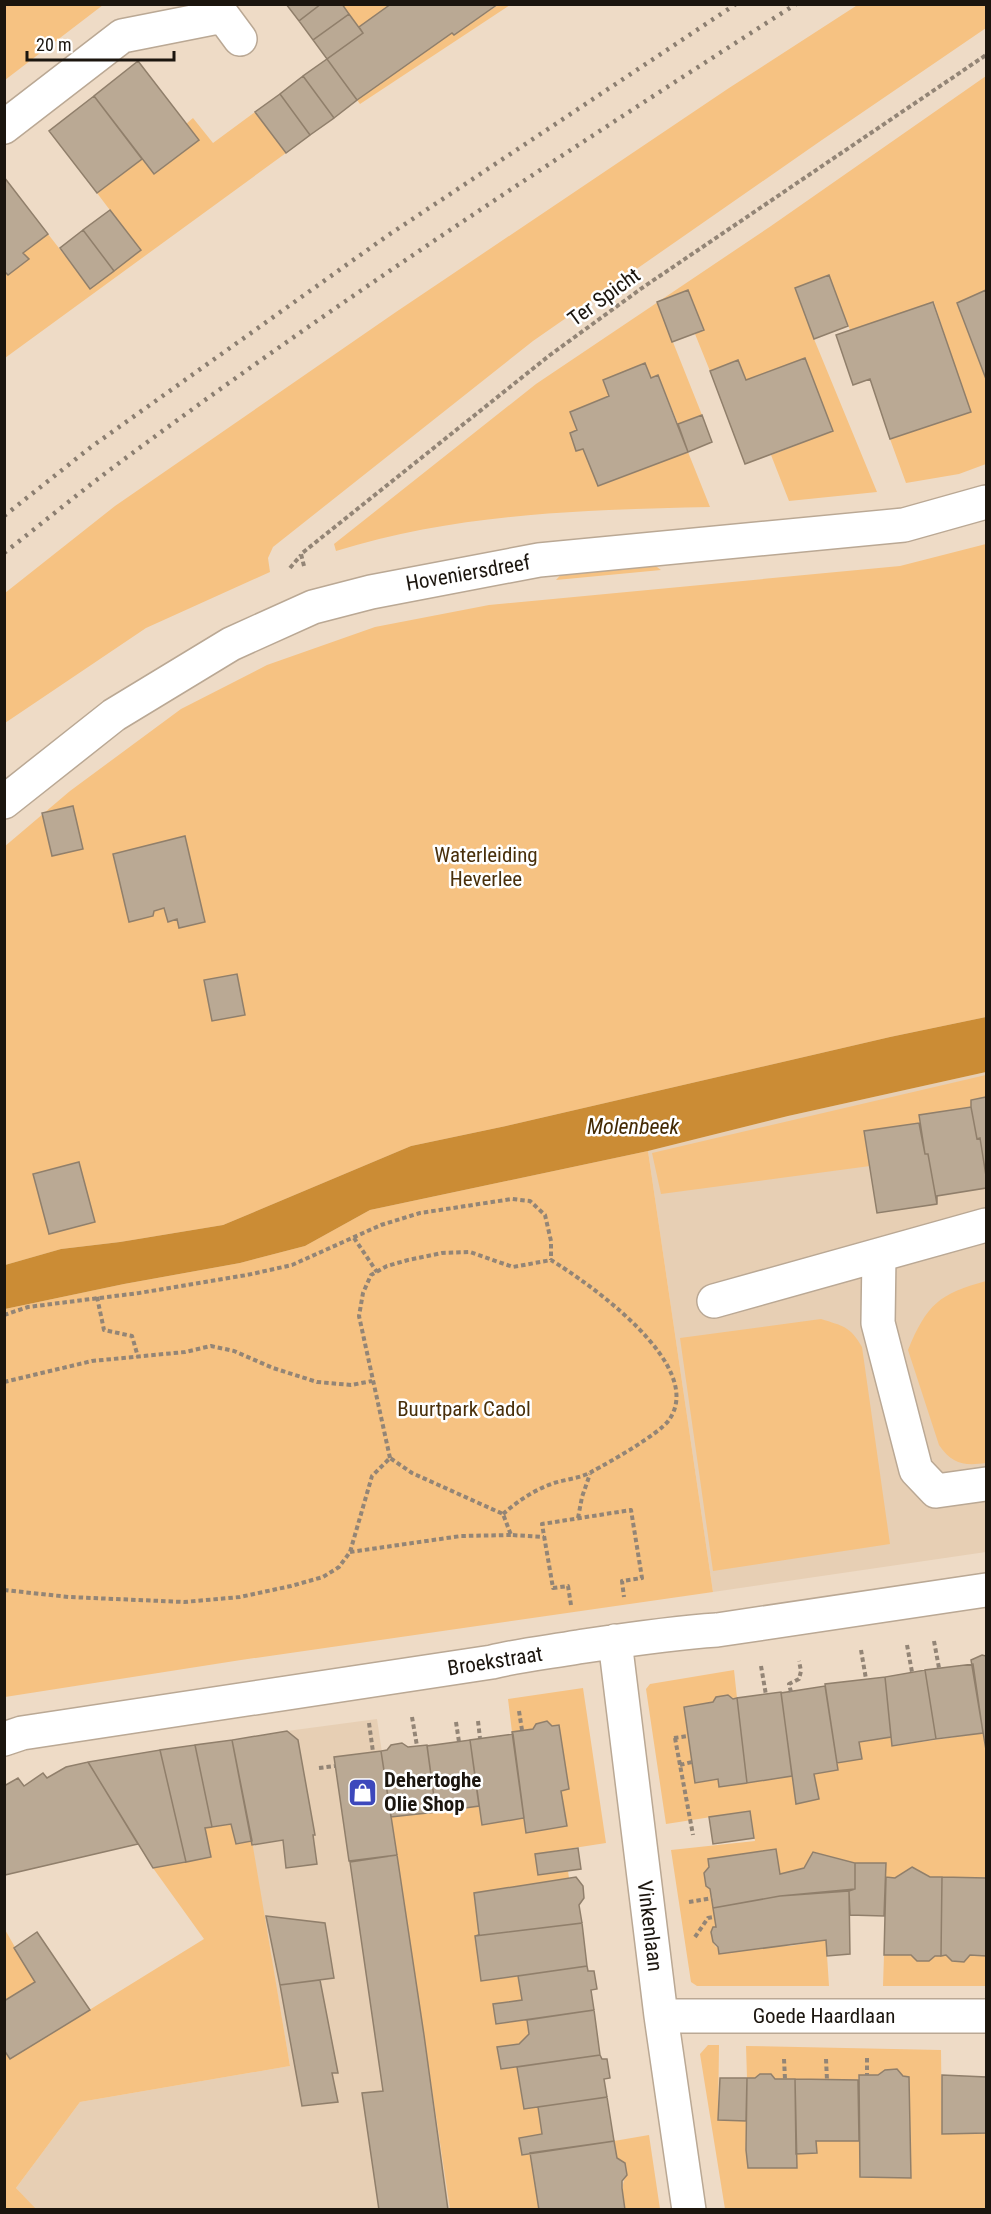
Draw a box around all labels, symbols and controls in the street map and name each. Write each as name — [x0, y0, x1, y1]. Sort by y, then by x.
scale bar — [27, 24, 174, 62]
text: 20 m — [36, 34, 71, 55]
street label: Ter Spicht — [563, 263, 645, 331]
street label: Hoveniersdreef — [404, 550, 532, 596]
park label: Waterleiding Heverlee — [434, 843, 538, 891]
water label: Molenbeek — [587, 1114, 679, 1139]
park label: Buurtpark Cadol — [397, 1397, 531, 1421]
street label: Broekstraat — [446, 1642, 544, 1680]
place label: Dehertoghe Olie Shop — [384, 1768, 481, 1816]
shop icon: Dehertoghe Olie Shop — [347, 1776, 379, 1808]
street label: Vinkenlaan — [633, 1879, 667, 1973]
street label: Goede Haardlaan — [753, 2004, 895, 2028]

